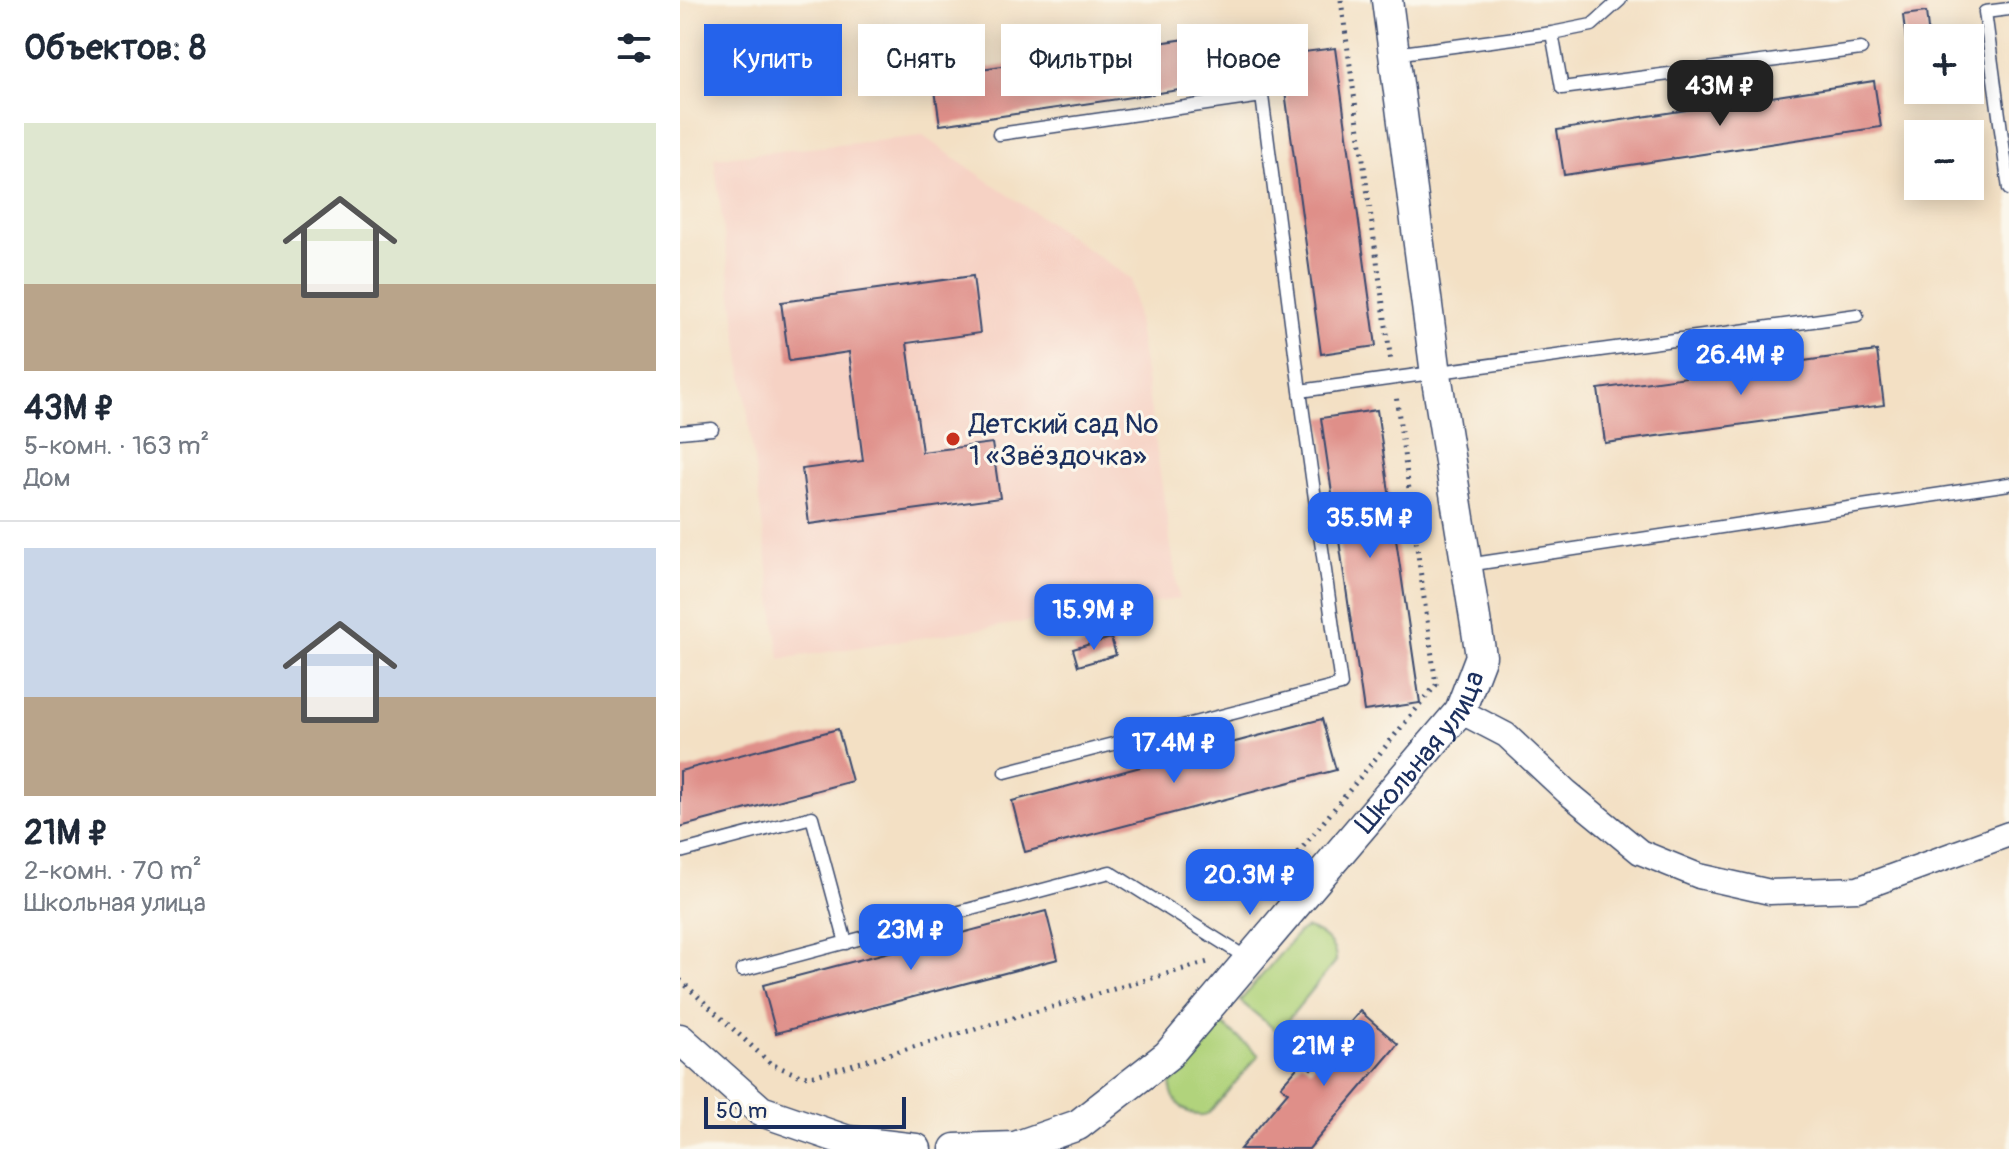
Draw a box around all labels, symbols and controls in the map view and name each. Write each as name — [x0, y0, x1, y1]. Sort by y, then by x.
chip: Купить — [704, 24, 842, 96]
chip: Снять — [858, 24, 985, 96]
chip: Фильтры — [1001, 24, 1161, 96]
chip: Новое — [1177, 24, 1308, 96]
map controls — [1904, 24, 1984, 200]
button: + — [1904, 24, 1984, 104]
icon: filters — [612, 26, 656, 70]
text: Объектов: 8 — [24, 27, 206, 70]
pin: 43M ₽ — [1664, 60, 1776, 128]
text: 43M ₽ — [1685, 70, 1755, 102]
button: − — [1904, 120, 1984, 200]
icon: home — [268, 175, 412, 319]
pin: 26.4M ₽ — [1667, 329, 1815, 397]
text: 26.4M ₽ — [1696, 339, 1786, 371]
text: 43M ₽ — [24, 387, 115, 430]
place label: Детский сад № 1 «Звёздочка» — [968, 407, 1158, 474]
text: 5-комн. · 163 m² — [24, 430, 209, 462]
marker: Детский сад № 1 «Звёздочка» — [944, 430, 962, 448]
text: Дом — [24, 462, 71, 494]
pin: 35.5M ₽ — [1296, 492, 1444, 560]
text: 35.5M ₽ — [1326, 502, 1414, 534]
pin: 15.9M ₽ — [1020, 584, 1168, 652]
text: 15.9M ₽ — [1052, 594, 1136, 626]
icon: home — [268, 600, 412, 744]
street label: Школьная улица — [1348, 666, 1493, 841]
pin: 17.4M ₽ — [1100, 717, 1248, 785]
text: 17.4M ₽ — [1132, 727, 1216, 759]
text: 21M ₽ — [24, 812, 109, 855]
pin: 20.3M ₽ — [1176, 849, 1324, 917]
text: 2-комн. · 70 m² — [24, 855, 202, 887]
text: 20.3M ₽ — [1204, 859, 1296, 891]
text: Школьная улица — [24, 887, 206, 919]
pin: 23M ₽ — [855, 904, 967, 972]
text: 23M ₽ — [877, 914, 945, 946]
pin: 21M ₽ — [1268, 1020, 1380, 1088]
text: 21M ₽ — [1292, 1030, 1356, 1062]
scale bar — [704, 1093, 906, 1129]
text: 50 m — [716, 1097, 767, 1125]

